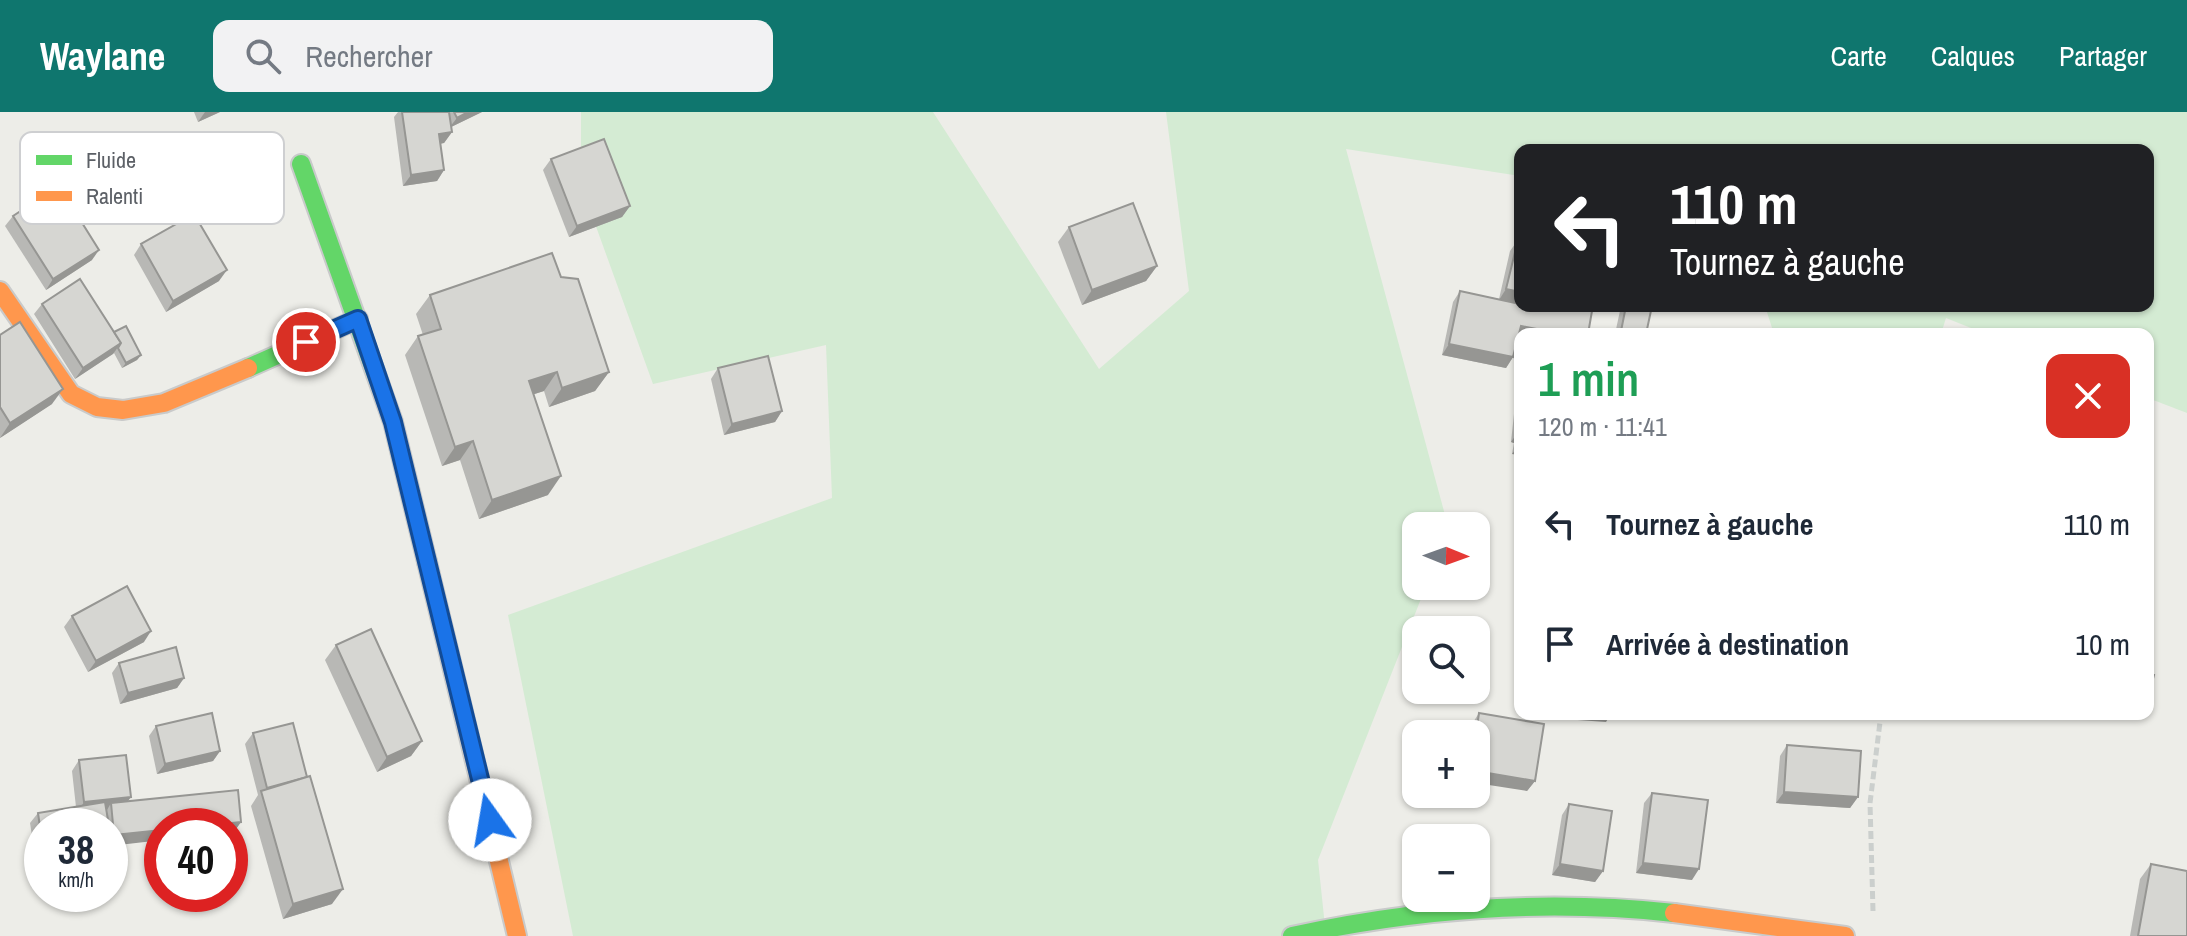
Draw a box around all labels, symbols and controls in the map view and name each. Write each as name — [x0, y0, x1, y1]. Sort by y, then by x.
search box — [213, 20, 773, 92]
text: Waylane — [40, 31, 165, 82]
icon: search — [241, 34, 285, 78]
text: Rechercher — [305, 36, 432, 76]
text: Carte — [1831, 37, 1887, 75]
text: Calques — [1931, 37, 2015, 75]
text: Partager — [2059, 37, 2147, 75]
legend — [20, 132, 284, 224]
text: Fluide — [86, 145, 136, 175]
text: 110 m — [1670, 166, 1798, 241]
icon: left — [1538, 176, 1642, 280]
text: Ralenti — [86, 181, 143, 211]
text: Tournez à gauche — [1670, 238, 1905, 286]
pin — [272, 308, 340, 376]
icon: arrive — [284, 320, 328, 364]
text: 1 min — [1538, 346, 1639, 411]
button: close — [2046, 354, 2130, 438]
text: 120 m · 11:41 — [1538, 409, 1667, 444]
icon: left — [1538, 502, 1582, 546]
text: Tournez à gauche — [1606, 504, 1813, 544]
text: 110 m — [2063, 504, 2130, 544]
north arrow — [1402, 512, 1490, 600]
map controls — [1402, 512, 1490, 912]
button: search — [1402, 616, 1490, 704]
icon: arrive — [1538, 622, 1582, 666]
text: Arrivée à destination — [1606, 624, 1849, 664]
text: 10 m — [2075, 624, 2130, 664]
button: + — [1402, 720, 1490, 808]
position arrow — [448, 778, 532, 862]
speed limit sign: 40 — [144, 808, 248, 912]
text: 38 — [58, 823, 94, 876]
button: − — [1402, 824, 1490, 912]
text: km/h — [58, 866, 94, 893]

